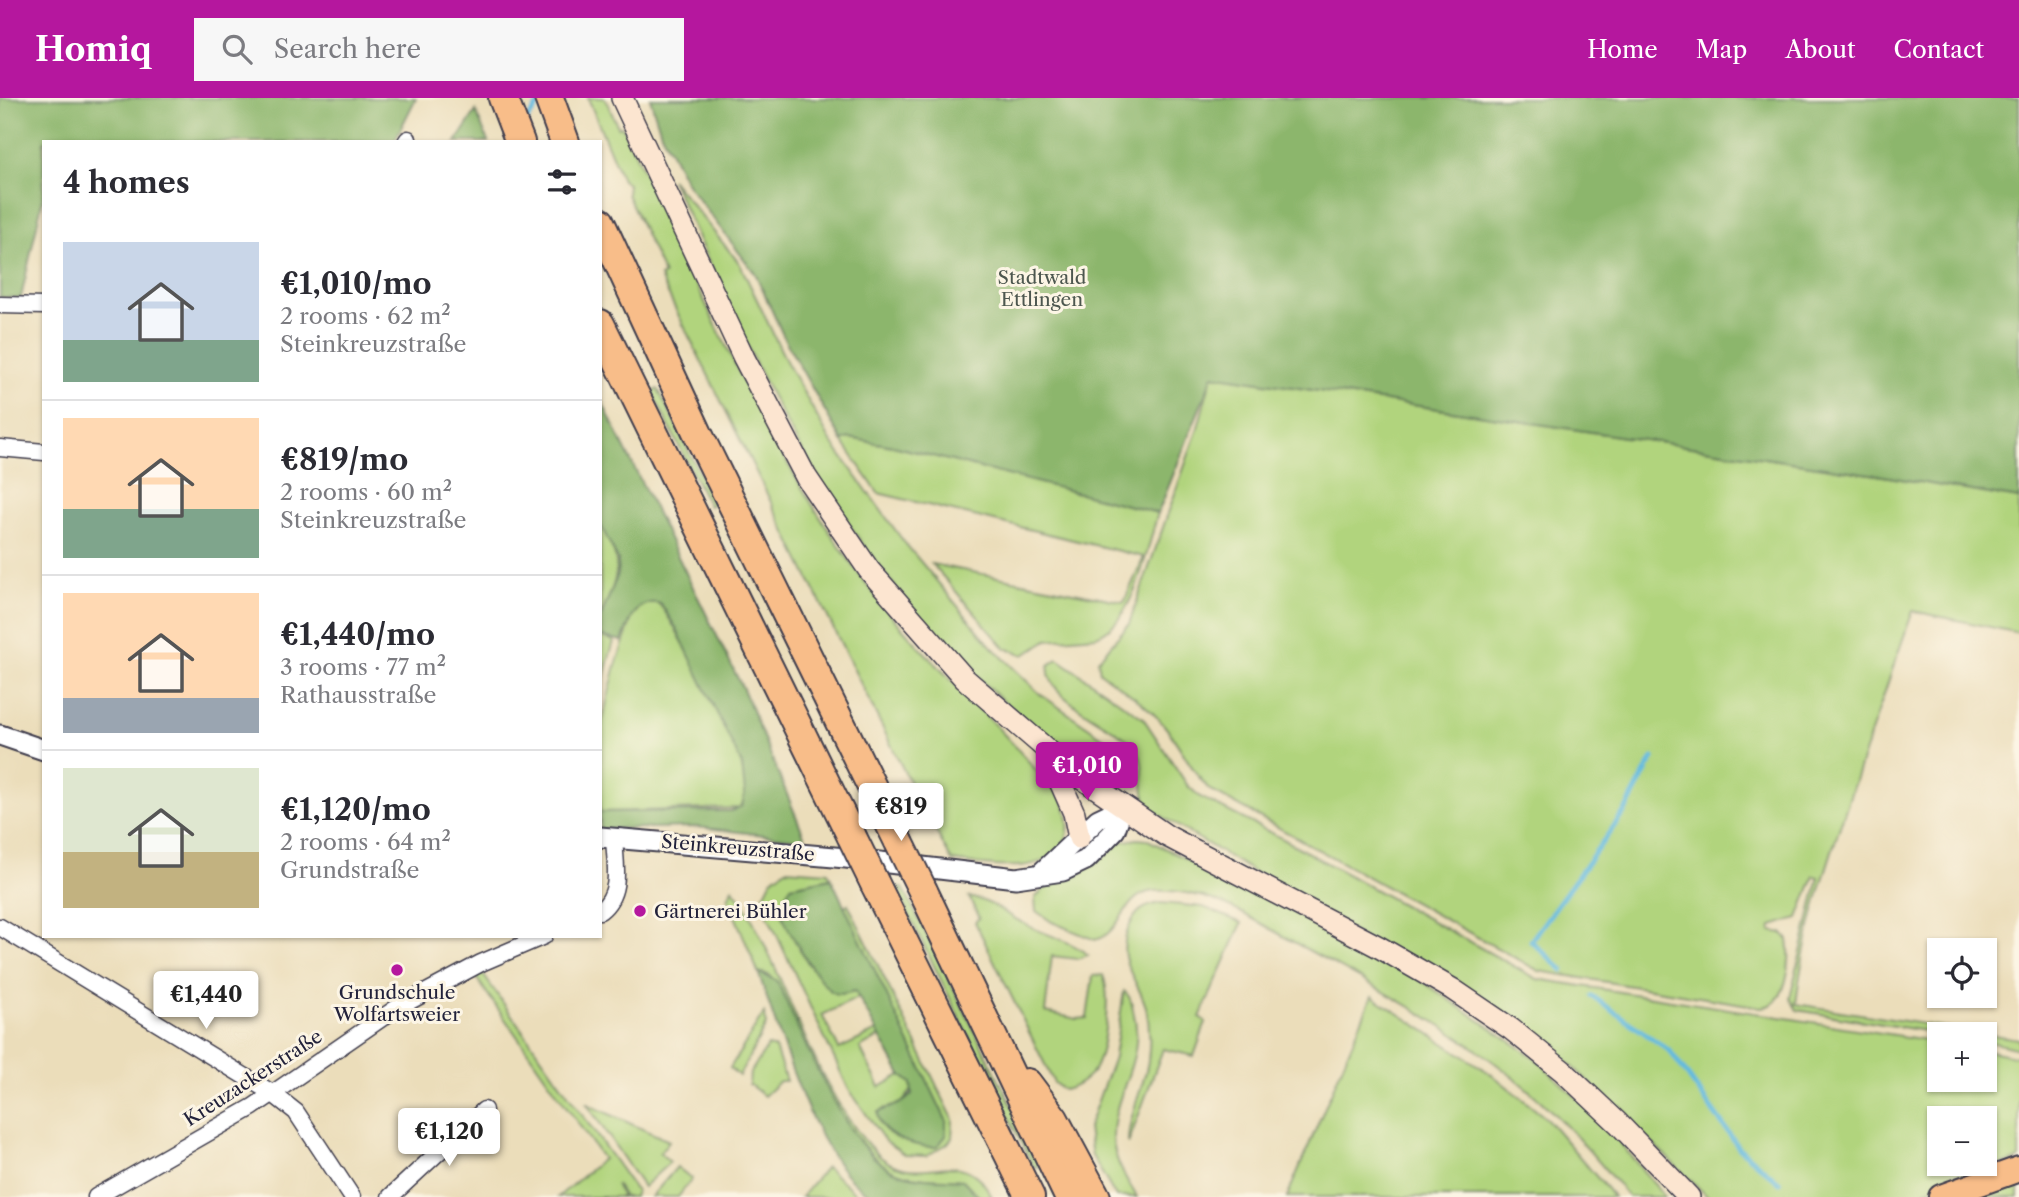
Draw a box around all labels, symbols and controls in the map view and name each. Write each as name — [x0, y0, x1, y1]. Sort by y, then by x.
search box — [194, 18, 684, 81]
text: Homiq — [35, 29, 152, 70]
icon: search — [218, 30, 256, 68]
text: Search here — [274, 33, 421, 65]
text: Home — [1587, 35, 1658, 64]
text: Map — [1696, 35, 1747, 64]
text: About — [1785, 35, 1856, 64]
text: Contact — [1894, 35, 1984, 64]
icon: filters — [543, 163, 581, 201]
text: 4 homes — [63, 164, 190, 201]
text: €1,010/mo — [280, 265, 432, 302]
park label: Stadtwald Ettlingen — [998, 266, 1087, 311]
icon: home — [119, 270, 203, 354]
text: 2 rooms · 62 m² — [280, 302, 451, 330]
text: Steinkreuzstraße — [280, 330, 466, 358]
text: €819/mo — [280, 441, 408, 478]
icon: home — [119, 446, 203, 530]
text: 2 rooms · 60 m² — [280, 478, 452, 506]
text: Steinkreuzstraße — [280, 506, 466, 534]
text: €1,440/mo — [280, 616, 435, 653]
icon: home — [119, 621, 203, 705]
text: 3 rooms · 77 m² — [280, 653, 446, 681]
text: Rathausstraße — [280, 681, 436, 709]
pin: €1,010 — [1030, 742, 1144, 802]
text: €1,010 — [1052, 751, 1122, 779]
pin: €819 — [860, 784, 942, 843]
text: €1,120/mo — [280, 791, 431, 828]
text: €819 — [875, 792, 927, 820]
icon: home — [119, 796, 203, 880]
text: 2 rooms · 64 m² — [280, 828, 451, 856]
street label: Steinkreuzstraße — [660, 830, 816, 866]
text: Grundstraße — [280, 856, 419, 884]
place label: Gärtnerei Bühler — [654, 900, 807, 923]
marker: Gärtnerei Bühler — [632, 903, 648, 919]
map controls — [1927, 938, 1997, 1176]
button: locate — [1927, 938, 1997, 1008]
marker: Grundschule Wolfartsweier — [389, 962, 405, 978]
pin: €1,440 — [149, 972, 263, 1031]
text: €1,440 — [169, 980, 243, 1008]
place label: Grundschule Wolfartsweier — [333, 981, 460, 1026]
button: + — [1927, 1022, 1997, 1092]
street label: Kreuzackerstraße — [180, 1025, 326, 1131]
button: − — [1927, 1106, 1997, 1176]
pin: €1,120 — [392, 1108, 506, 1168]
text: €1,120 — [414, 1117, 484, 1145]

